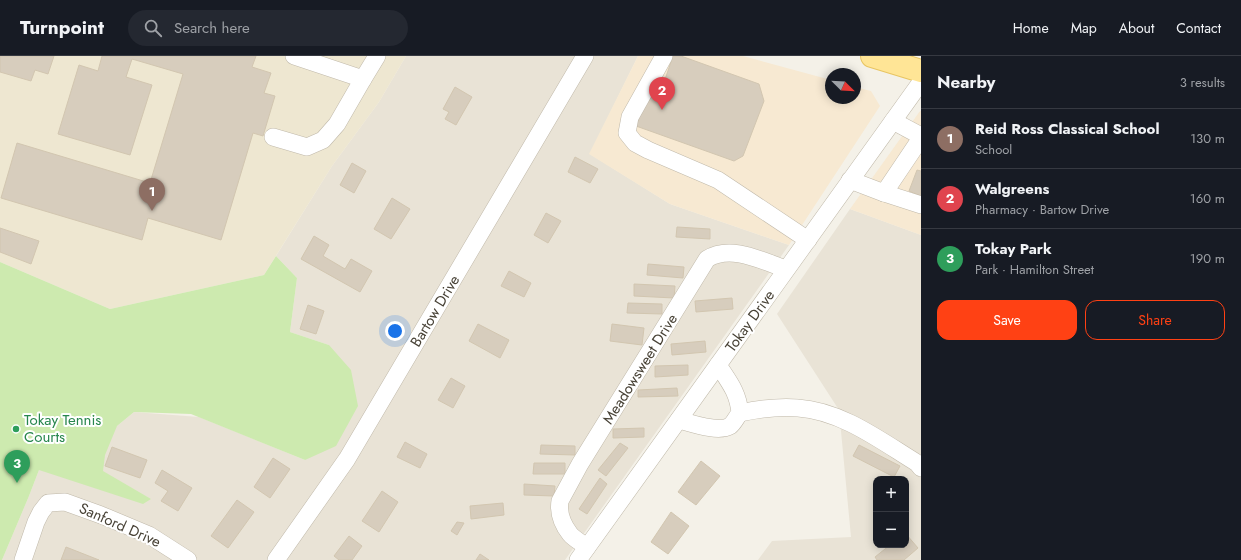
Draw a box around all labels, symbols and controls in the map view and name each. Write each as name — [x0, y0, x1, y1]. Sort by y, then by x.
search box — [128, 10, 408, 46]
text: Turnpoint — [20, 14, 104, 41]
icon: search — [142, 17, 164, 39]
text: Search here — [174, 17, 250, 39]
text: Home — [1013, 18, 1049, 38]
text: Map — [1071, 18, 1097, 38]
text: About — [1119, 18, 1154, 38]
text: Contact — [1176, 18, 1221, 38]
north arrow — [825, 68, 861, 104]
text: Nearby — [937, 70, 995, 94]
text: 3 results — [1180, 73, 1225, 92]
pin: 2 — [649, 77, 675, 110]
text: Reid Ross Classical School — [975, 118, 1160, 140]
text: 1 — [947, 129, 953, 148]
text: 130 m — [1190, 129, 1225, 148]
text: School — [975, 140, 1012, 159]
pin: 1 — [139, 178, 165, 211]
text: Walgreens — [975, 178, 1049, 200]
text: 2 — [946, 189, 954, 208]
text: 160 m — [1190, 189, 1225, 208]
text: Pharmacy · Bartow Drive — [975, 200, 1109, 219]
text: Tokay Park — [975, 238, 1052, 260]
text: 3 — [946, 249, 954, 268]
text: 190 m — [1190, 249, 1225, 268]
text: Park · Hamilton Street — [975, 260, 1094, 279]
street label: Bartow Drive — [405, 271, 465, 351]
street label: Tokay Drive — [720, 285, 780, 357]
button: Save — [937, 300, 1077, 340]
button: Share — [1085, 300, 1225, 340]
street label: Meadowsweet Drive — [597, 309, 683, 429]
your location — [385, 321, 405, 341]
place label: Tokay Tennis Courts — [24, 409, 101, 448]
marker: Tokay Tennis Courts — [11, 424, 21, 434]
pin: 3 — [4, 450, 30, 483]
map controls — [873, 476, 909, 548]
button: + — [873, 476, 909, 512]
street label: Sanford Drive — [76, 497, 165, 553]
button: − — [873, 512, 909, 548]

